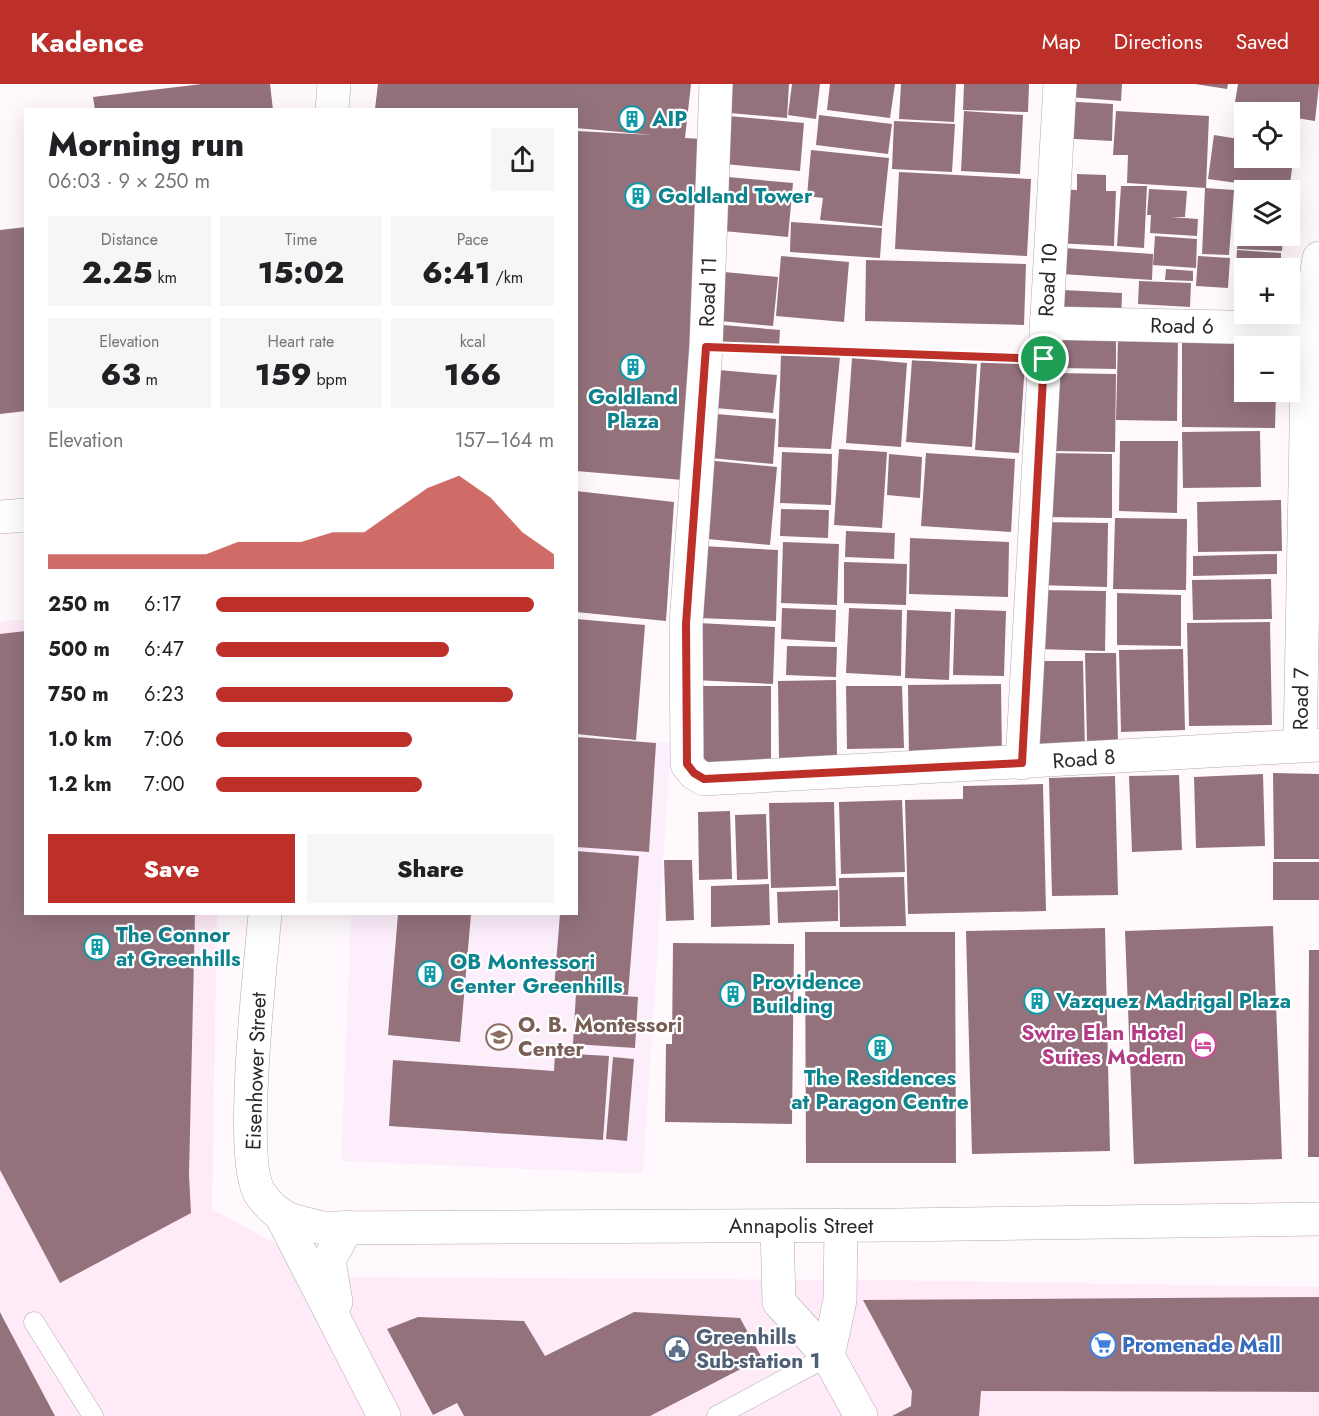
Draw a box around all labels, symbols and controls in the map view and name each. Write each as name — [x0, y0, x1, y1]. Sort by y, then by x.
text: Kadence — [30, 22, 144, 63]
text: Map — [1042, 27, 1081, 57]
text: Directions — [1114, 27, 1203, 57]
text: Saved — [1236, 27, 1289, 57]
map controls — [1234, 102, 1300, 402]
button: locate — [1234, 102, 1300, 168]
building icon: AIP — [617, 104, 647, 134]
place label: AIP — [651, 104, 687, 134]
text: Morning run — [48, 121, 244, 168]
button: share — [491, 128, 554, 191]
text: 06:03 · 9 × 250 m — [48, 167, 210, 196]
button: layers — [1234, 180, 1300, 246]
building icon: Goldland Tower — [623, 181, 653, 211]
place label: Goldland Tower — [658, 181, 813, 211]
text: Distance — [101, 228, 158, 251]
text: Time — [285, 228, 317, 251]
text: Pace — [457, 228, 489, 251]
street label: Road 10 — [1031, 242, 1065, 318]
text: 2.25 — [82, 251, 153, 294]
text: 15:02 — [258, 251, 344, 294]
text: 6:41 — [422, 251, 491, 294]
street label: Road 11 — [692, 256, 724, 328]
button: + — [1234, 258, 1300, 324]
text: km — [153, 266, 177, 289]
text: /km — [491, 266, 523, 289]
street label: Road 6 — [1150, 310, 1214, 342]
text: Elevation — [99, 330, 160, 353]
text: Heart rate — [268, 330, 334, 353]
text: kcal — [460, 330, 486, 353]
pin — [1018, 333, 1069, 384]
button: − — [1234, 336, 1300, 402]
icon: arrive — [1027, 342, 1060, 375]
building icon: Goldland Plaza — [618, 352, 648, 382]
text: 63 — [101, 353, 141, 396]
text: 159 — [255, 353, 312, 396]
text: 166 — [444, 353, 501, 396]
text: m — [141, 368, 158, 391]
text: bpm — [312, 368, 347, 391]
place label: Goldland Plaza — [588, 382, 678, 436]
text: Elevation — [48, 426, 123, 455]
text: 157–164 m — [455, 426, 554, 455]
text: 250 m — [48, 590, 110, 619]
text: 6:17 — [144, 590, 181, 619]
text: 500 m — [48, 635, 110, 664]
text: 6:47 — [144, 635, 184, 664]
street label: Road 7 — [1285, 667, 1317, 731]
text: 750 m — [48, 680, 109, 709]
text: 6:23 — [144, 680, 184, 709]
text: 1.0 km — [48, 725, 112, 754]
text: 7:06 — [144, 725, 184, 754]
street label: Road 8 — [1051, 742, 1117, 776]
text: 1.2 km — [48, 770, 112, 799]
text: 7:00 — [144, 770, 185, 799]
button: Save — [48, 834, 295, 903]
button: Share — [307, 834, 554, 903]
place label: The Connor at Greenhills — [116, 920, 241, 974]
building icon: The Connor at Greenhills — [82, 932, 112, 962]
place label: OB Montessori Center Greenhills — [450, 947, 623, 1001]
building icon: OB Montessori Center Greenhills — [415, 959, 445, 989]
place label: Providence Building — [752, 967, 861, 1021]
building icon: Providence Building — [718, 979, 748, 1009]
building icon: Vazquez Madrigal Plaza — [1022, 986, 1052, 1016]
place label: Vazquez Madrigal Plaza — [1055, 986, 1291, 1016]
street label: Eisenhower Street — [238, 992, 274, 1150]
place label: O. B. Montessori Center — [518, 1010, 682, 1064]
place label: Swire Elan Hotel Suites Modern — [1021, 1018, 1184, 1072]
school or university icon: O. B. Montessori Center — [484, 1022, 514, 1052]
hotel icon: Swire Elan Hotel Suites Modern — [1188, 1030, 1218, 1060]
building icon: The Residences at Paragon Centre — [865, 1033, 895, 1063]
place label: The Residences at Paragon Centre — [791, 1063, 969, 1117]
street label: Annapolis Street — [729, 1211, 873, 1241]
place label: Greenhills Sub-station 1 — [696, 1322, 820, 1376]
supermarket icon: Promenade Mall — [1088, 1330, 1118, 1360]
place label: Promenade Mall — [1122, 1330, 1281, 1360]
public building icon: Greenhills Sub-station 1 — [662, 1334, 692, 1364]

